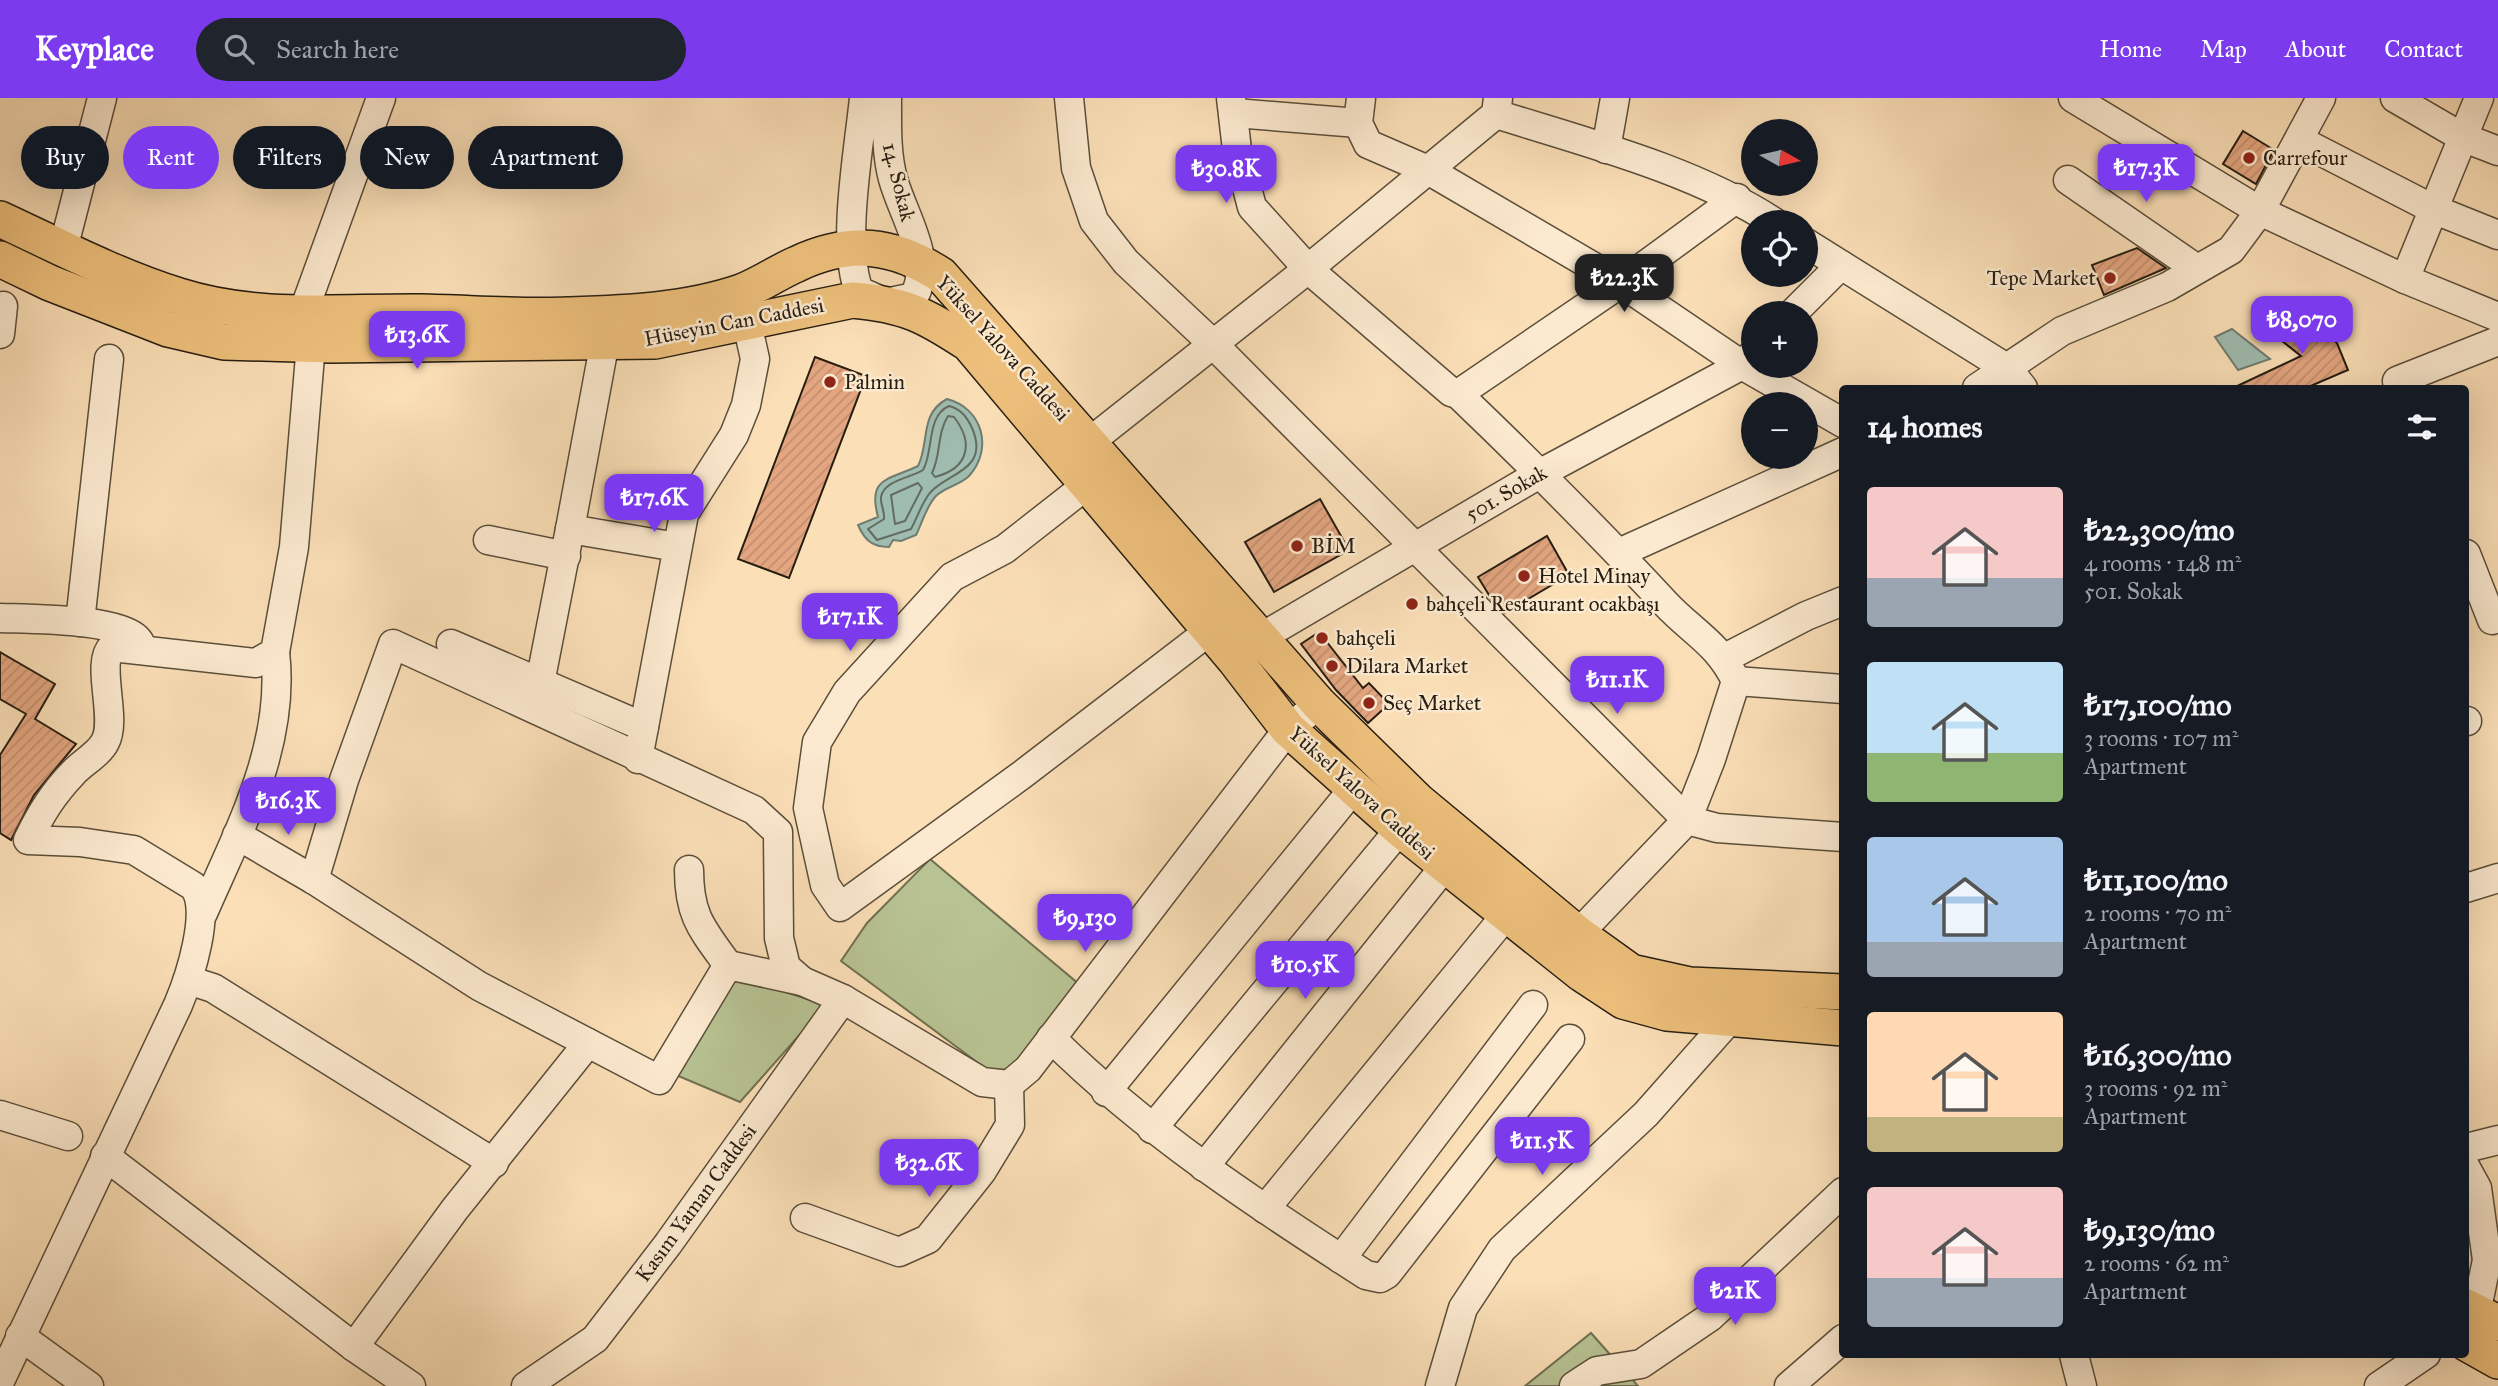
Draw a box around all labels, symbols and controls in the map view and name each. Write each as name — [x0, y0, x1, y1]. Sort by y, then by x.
search box — [196, 18, 686, 81]
text: Keyplace — [35, 29, 154, 69]
icon: search — [220, 30, 258, 68]
text: Search here — [276, 33, 399, 65]
text: Home — [2099, 34, 2162, 64]
text: Map — [2200, 34, 2247, 64]
text: About — [2285, 34, 2346, 64]
text: Contact — [2384, 34, 2463, 64]
north arrow — [1741, 119, 1818, 196]
map controls — [1741, 119, 1818, 469]
chip: Buy — [21, 126, 109, 189]
chip: Rent — [123, 126, 219, 189]
chip: Filters — [233, 126, 346, 189]
chip: New — [360, 126, 454, 189]
chip: Apartment — [468, 126, 623, 189]
street label: 14. Sokak — [877, 140, 921, 224]
pin: ₺17.3K — [2089, 144, 2203, 204]
place label: Carrefour — [2263, 145, 2347, 171]
pin: ₺30.8K — [1169, 146, 1283, 205]
marker: Carrefour — [2241, 150, 2257, 166]
text: ₺17.3K — [2114, 153, 2178, 181]
text: ₺30.8K — [1191, 154, 1261, 182]
button: locate — [1741, 210, 1818, 287]
pin: ₺22.3K — [1567, 254, 1681, 314]
text: ₺22.3K — [1591, 263, 1657, 291]
place label: Tepe Market — [1987, 265, 2097, 291]
street label: Yüksel Yalova Caddesi — [931, 270, 1076, 427]
marker: Tepe Market — [2102, 270, 2118, 286]
street label: Hüseyin Can Caddesi — [642, 292, 826, 352]
pin: ₺8,070 — [2245, 296, 2359, 356]
button: + — [1741, 301, 1818, 378]
text: ₺8,070 — [2267, 305, 2337, 333]
pin: ₺13.6K — [360, 312, 474, 371]
text: ₺13.6K — [385, 320, 449, 348]
place label: Palmin — [844, 369, 905, 395]
marker: Palmin — [822, 374, 838, 390]
button: − — [1741, 392, 1818, 469]
icon: filters — [2403, 408, 2441, 446]
text: 14 homes — [1867, 409, 1982, 445]
street label: 501. Sokak — [1461, 459, 1552, 527]
pin: ₺17.6K — [597, 474, 711, 534]
text: ₺17.6K — [620, 483, 688, 511]
text: ₺22,300/mo — [2084, 512, 2234, 548]
icon: home — [1923, 515, 2007, 599]
place label: BİM — [1311, 533, 1356, 559]
marker: BİM — [1289, 538, 1305, 554]
text: 4 rooms · 148 m² — [2084, 549, 2241, 577]
place label: Hotel Minay — [1538, 563, 1651, 589]
marker: Hotel Minay — [1516, 568, 1532, 584]
text: 501. Sokak — [2084, 577, 2183, 605]
place label: bahçeli Restaurant ocakbaşı — [1426, 591, 1660, 617]
pin: ₺17.1K — [793, 594, 907, 653]
marker: bahçeli Restaurant ocakbaşı — [1404, 596, 1420, 612]
text: ₺17.1K — [818, 602, 882, 630]
place label: bahçeli — [1336, 625, 1396, 651]
marker: bahçeli — [1314, 630, 1330, 646]
place label: Dilara Market — [1346, 653, 1469, 679]
pin: ₺11.1K — [1560, 656, 1674, 716]
marker: Dilara Market — [1324, 658, 1340, 674]
text: ₺11.1K — [1586, 665, 1648, 693]
text: ₺17,100/mo — [2084, 687, 2232, 723]
place label: Seç Market — [1383, 690, 1482, 716]
icon: home — [1923, 690, 2007, 774]
marker: Seç Market — [1361, 695, 1377, 711]
street label: Yüksel Yalova Caddesi — [1284, 721, 1441, 866]
text: 3 rooms · 107 m² — [2084, 724, 2238, 752]
text: Apartment — [2084, 752, 2187, 780]
pin: ₺16.3K — [231, 778, 345, 837]
text: ₺16.3K — [256, 786, 320, 814]
text: ₺11,100/mo — [2084, 862, 2228, 898]
icon: home — [1923, 865, 2007, 949]
pin: ₺9,130 — [1028, 894, 1142, 954]
text: 2 rooms · 70 m² — [2084, 899, 2232, 927]
text: ₺9,130 — [1053, 903, 1117, 931]
text: Apartment — [2084, 927, 2187, 955]
pin: ₺10.5K — [1248, 942, 1362, 1001]
text: ₺10.5K — [1272, 950, 1339, 978]
text: ₺16,300/mo — [2084, 1037, 2232, 1073]
icon: home — [1923, 1040, 2007, 1124]
text: 3 rooms · 92 m² — [2084, 1074, 2227, 1102]
text: Apartment — [2084, 1102, 2187, 1130]
pin: ₺11.5K — [1485, 1118, 1599, 1177]
street label: Kasım Yaman Caddesi — [630, 1119, 762, 1287]
text: ₺11.5K — [1511, 1126, 1573, 1154]
pin: ₺32.6K — [872, 1140, 986, 1199]
text: ₺32.6K — [895, 1148, 963, 1176]
text: ₺9,130/mo — [2084, 1212, 2215, 1248]
icon: home — [1923, 1215, 2007, 1299]
text: 2 rooms · 62 m² — [2084, 1249, 2229, 1277]
pin: ₺21K — [1694, 1268, 1776, 1327]
text: ₺21K — [1710, 1276, 1760, 1304]
text: Apartment — [2084, 1277, 2187, 1305]

